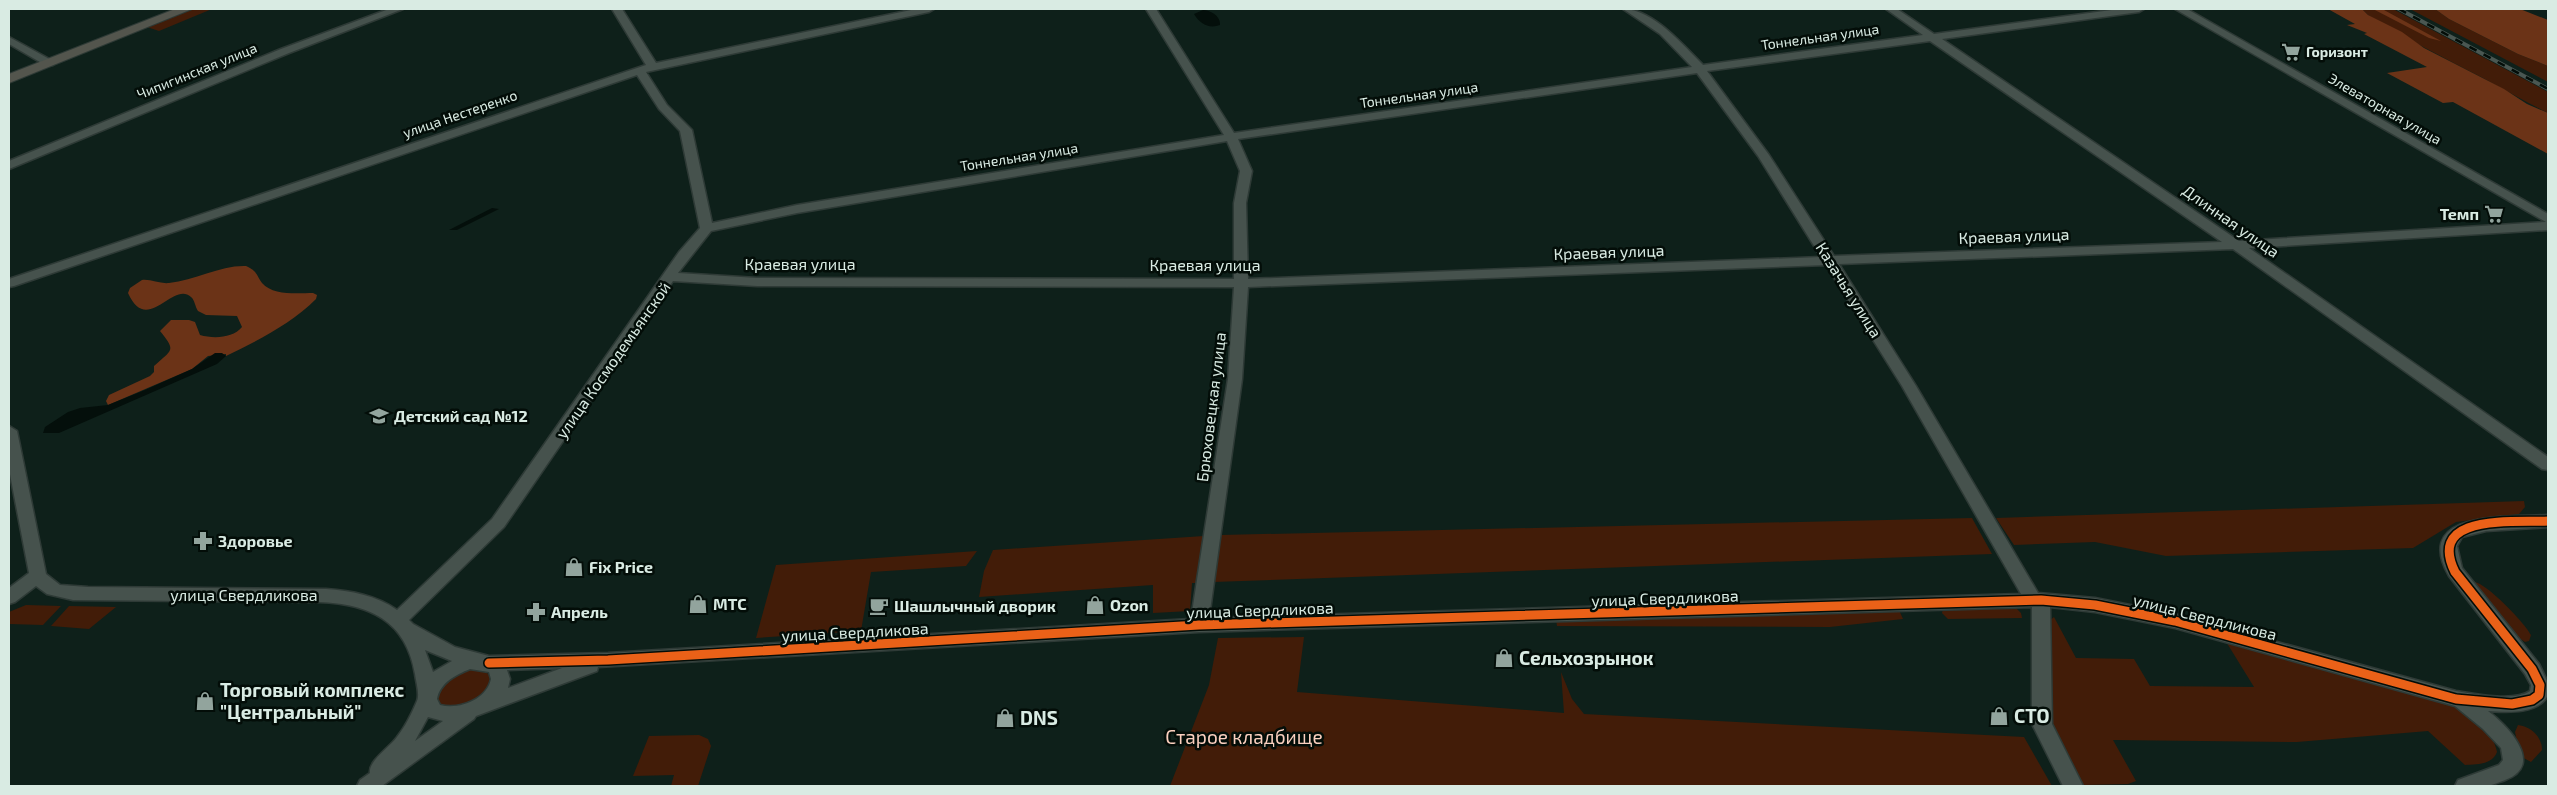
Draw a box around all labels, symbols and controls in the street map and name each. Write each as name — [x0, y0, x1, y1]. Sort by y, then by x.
street label: Тоннельная улица — [1760, 20, 1880, 53]
street label: Чипигинская улица — [134, 39, 259, 102]
supermarket icon: Горизонт — [2280, 41, 2302, 63]
place label: Горизонт — [2306, 43, 2368, 60]
street label: Элеваторная улица — [2326, 69, 2445, 148]
street label: Тоннельная улица — [1359, 78, 1479, 111]
street label: улица Нестеренко — [401, 86, 519, 141]
street label: Тоннельная улица — [959, 139, 1079, 174]
street label: Длинная улица — [2179, 180, 2283, 262]
supermarket icon: Темп — [2483, 203, 2505, 225]
place label: Темп — [2440, 204, 2479, 223]
street label: Краевая улица — [1958, 224, 2070, 248]
street label: Казачья улица — [1812, 239, 1886, 341]
street label: Краевая улица — [1553, 240, 1665, 264]
street label: Краевая улица — [744, 254, 856, 274]
street label: Краевая улица — [1149, 255, 1261, 275]
street label: улица Космодемьянской — [551, 278, 675, 442]
street label: Брюховецкая улица — [1192, 331, 1230, 483]
school or university icon: Детский сад №12 — [368, 405, 390, 427]
place label: Детский сад №12 — [394, 406, 528, 425]
pharmacy icon: Здоровье — [192, 530, 214, 552]
place label: Здоровье — [218, 531, 293, 550]
shop icon: Fix Price — [563, 556, 585, 578]
place label: Fix Price — [589, 557, 653, 576]
street label: улица Свердликова — [170, 585, 318, 605]
street label: улица Свердликова — [1591, 585, 1739, 611]
street label: улица Свердликова — [2131, 589, 2279, 645]
shop icon: МТС — [687, 593, 709, 615]
place label: МТС — [713, 594, 747, 613]
shop icon: Ozon — [1084, 594, 1106, 616]
cafe icon: Шашлычный дворик — [868, 595, 890, 617]
place label: Ozon — [1110, 595, 1148, 614]
place label: Шашлычный дворик — [894, 596, 1056, 615]
street label: улица Свердликова — [1186, 597, 1334, 623]
pharmacy icon: Апрель — [525, 601, 547, 623]
place label: Апрель — [551, 602, 608, 621]
street label: улица Свердликова — [781, 618, 929, 646]
place label: Сельхозрынок — [1519, 646, 1654, 669]
shop icon: Сельхозрынок — [1493, 647, 1515, 669]
place label: Торговый комплекс "Центральный" — [220, 678, 405, 723]
shop icon: Торговый комплекс "Центральный" — [194, 690, 216, 712]
place label: СТО — [2014, 704, 2050, 727]
shop icon: СТО — [1988, 705, 2010, 727]
place label: DNS — [1020, 706, 1058, 729]
shop icon: DNS — [994, 707, 1016, 729]
park label: Старое кладбище — [1165, 725, 1323, 748]

